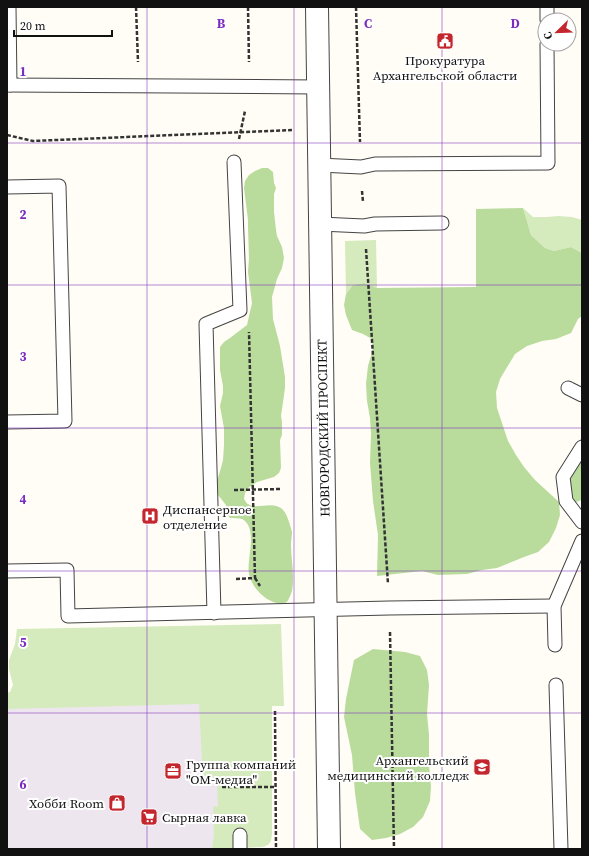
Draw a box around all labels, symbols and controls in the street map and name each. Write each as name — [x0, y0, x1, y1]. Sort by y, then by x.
scale bar — [14, 12, 112, 38]
north arrow — [537, 12, 577, 52]
text: B — [217, 15, 226, 32]
text: C — [364, 15, 372, 32]
text: D — [510, 15, 520, 32]
text: 20 m — [20, 18, 46, 34]
text: С — [540, 29, 556, 42]
public building icon: Прокуратура Архангельской области — [435, 31, 455, 51]
place label: Прокуратура Архангельской области — [373, 52, 517, 84]
text: 1 — [19, 63, 27, 80]
text: 2 — [19, 206, 27, 223]
street label: НОВГОРОДСКИЙ ПРОСПЕКТ — [313, 339, 334, 517]
text: 3 — [19, 348, 27, 365]
text: 4 — [19, 491, 27, 508]
place label: Диспансерное отделение — [163, 501, 252, 533]
hospital icon: Диспансерное отделение — [140, 506, 160, 526]
text: 5 — [19, 634, 27, 651]
place label: Архангельский медицинский колледж — [327, 752, 469, 784]
place label: Группа компаний "ОМ-медиа" — [186, 756, 296, 788]
school or university icon: Архангельский медицинский колледж — [472, 757, 492, 777]
office icon: Группа компаний "ОМ-медиа" — [163, 761, 183, 781]
text: 6 — [19, 776, 27, 793]
shop icon: Хобби Room — [107, 793, 127, 813]
place label: Хобби Room — [29, 795, 104, 812]
supermarket icon: Сырная лавка — [139, 807, 159, 827]
place label: Сырная лавка — [162, 809, 247, 826]

